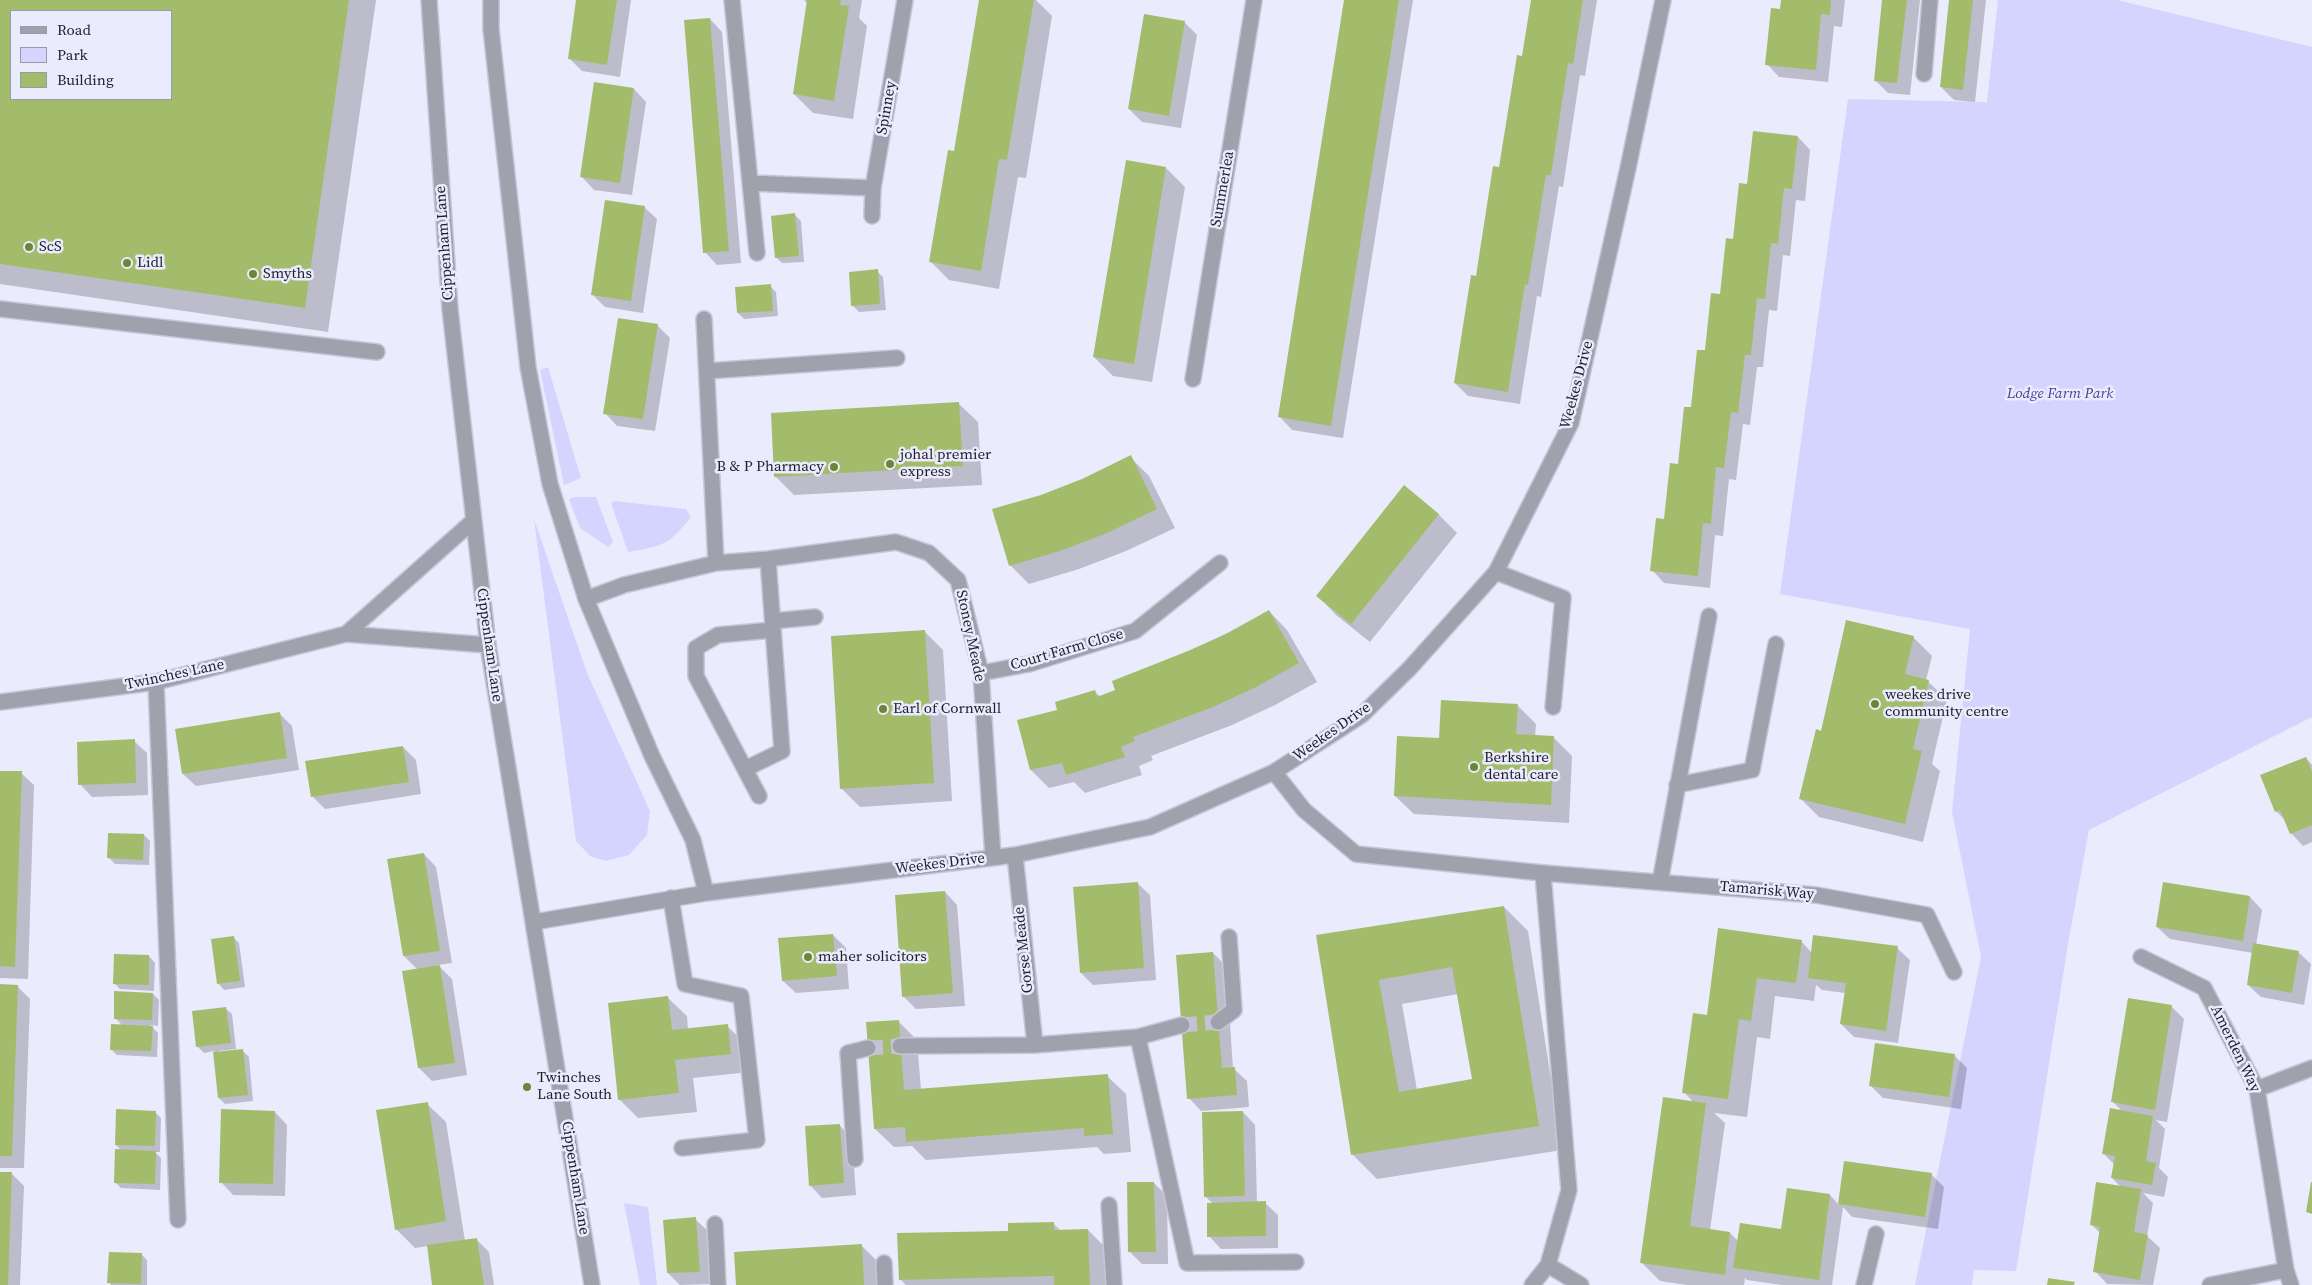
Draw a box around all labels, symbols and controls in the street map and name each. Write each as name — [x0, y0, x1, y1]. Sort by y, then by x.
legend — [10, 10, 172, 100]
text: Road — [57, 19, 91, 40]
text: Park — [57, 44, 88, 65]
text: Building — [57, 69, 114, 90]
street label: Spinney — [873, 80, 901, 136]
street label: Summerlea — [1207, 150, 1239, 228]
street label: Cippenham Lane — [432, 185, 458, 301]
place label: ScS — [39, 238, 62, 256]
marker: ScS — [23, 241, 35, 253]
place label: Lidl — [137, 254, 163, 272]
marker: Lidl — [121, 257, 133, 269]
place label: Smyths — [263, 265, 312, 283]
marker: Smyths — [247, 268, 259, 280]
street label: Weekes Drive — [1557, 339, 1597, 431]
park label: Lodge Farm Park — [2007, 385, 2113, 403]
place label: johal premier express — [900, 446, 991, 481]
place label: B & P Pharmacy — [717, 458, 824, 476]
marker: johal premier express — [884, 458, 896, 470]
marker: B & P Pharmacy — [828, 461, 840, 473]
street label: Cippenham Lane — [472, 587, 506, 703]
street label: Stoney Meade — [952, 589, 988, 683]
street label: Court Farm Close — [1008, 625, 1126, 675]
street label: Twinches Lane — [124, 656, 226, 694]
place label: weekes drive community centre — [1885, 686, 2009, 721]
marker: weekes drive community centre — [1869, 698, 1881, 710]
street label: Weekes Drive — [1290, 699, 1374, 765]
place label: Earl of Cornwall — [893, 700, 1001, 718]
marker: Earl of Cornwall — [877, 703, 889, 715]
place label: Berkshire dental care — [1484, 749, 1558, 784]
marker: Berkshire dental care — [1468, 761, 1480, 773]
street label: Weekes Drive — [894, 850, 986, 878]
street label: Tamarisk Way — [1719, 878, 1815, 904]
street label: Gorse Meade — [1011, 906, 1037, 994]
place label: maher solicitors — [818, 948, 927, 966]
marker: maher solicitors — [802, 951, 814, 963]
street label: Amerden Way — [2206, 1003, 2264, 1095]
place label: Twinches Lane South — [537, 1069, 612, 1104]
marker: Twinches Lane South — [521, 1081, 533, 1093]
street label: Cippenham Lane — [557, 1120, 593, 1236]

